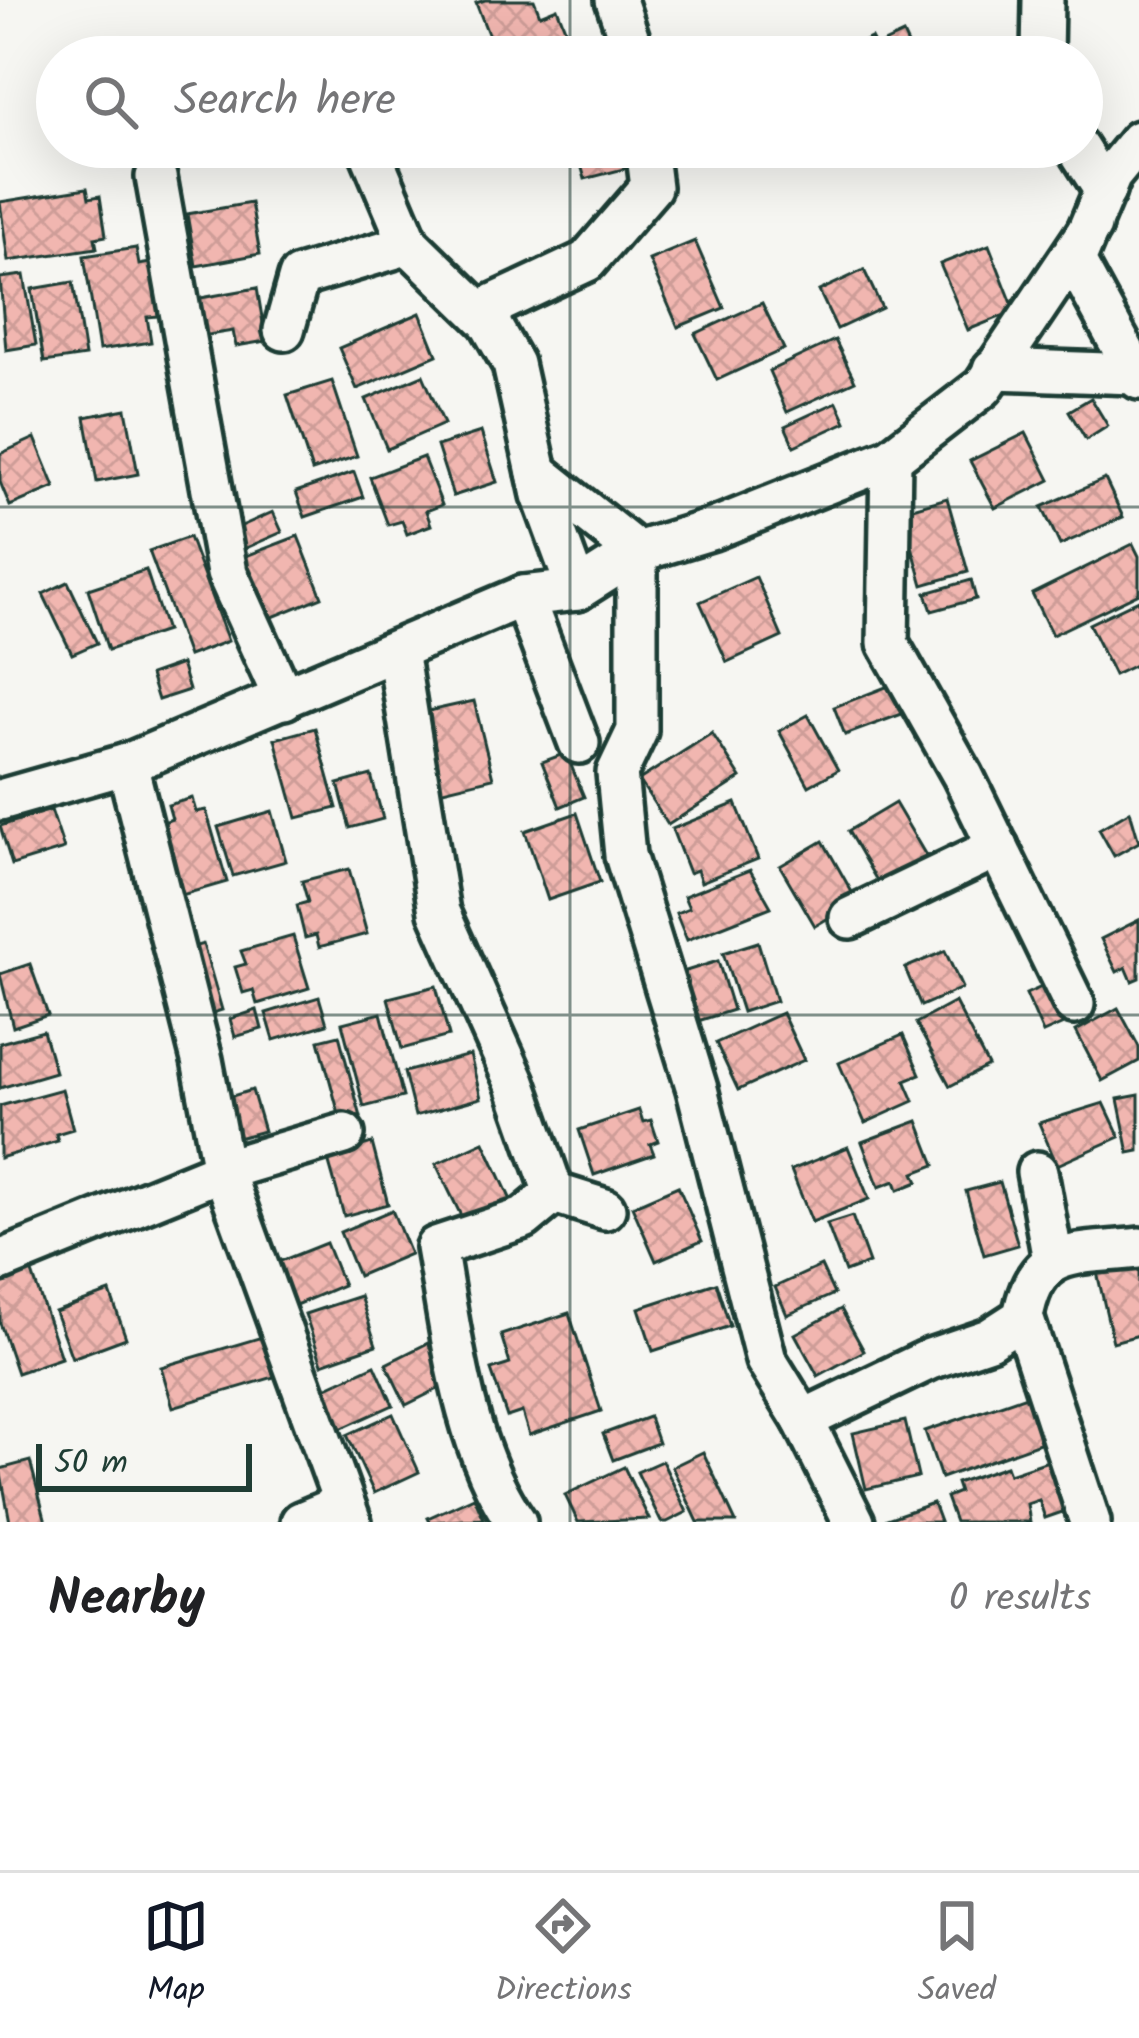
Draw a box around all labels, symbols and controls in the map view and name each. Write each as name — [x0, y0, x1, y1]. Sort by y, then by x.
search box — [36, 36, 1103, 168]
text: Search here — [174, 66, 396, 138]
icon: search — [78, 69, 144, 135]
scale bar — [36, 1438, 252, 1491]
text: 50 m — [54, 1438, 128, 1491]
text: Nearby — [48, 1560, 205, 1641]
text: 0 results — [949, 1569, 1091, 1631]
tab: Map — [143, 1893, 209, 2018]
tab: Directions — [495, 1893, 632, 2018]
tab: Saved — [918, 1893, 996, 2018]

